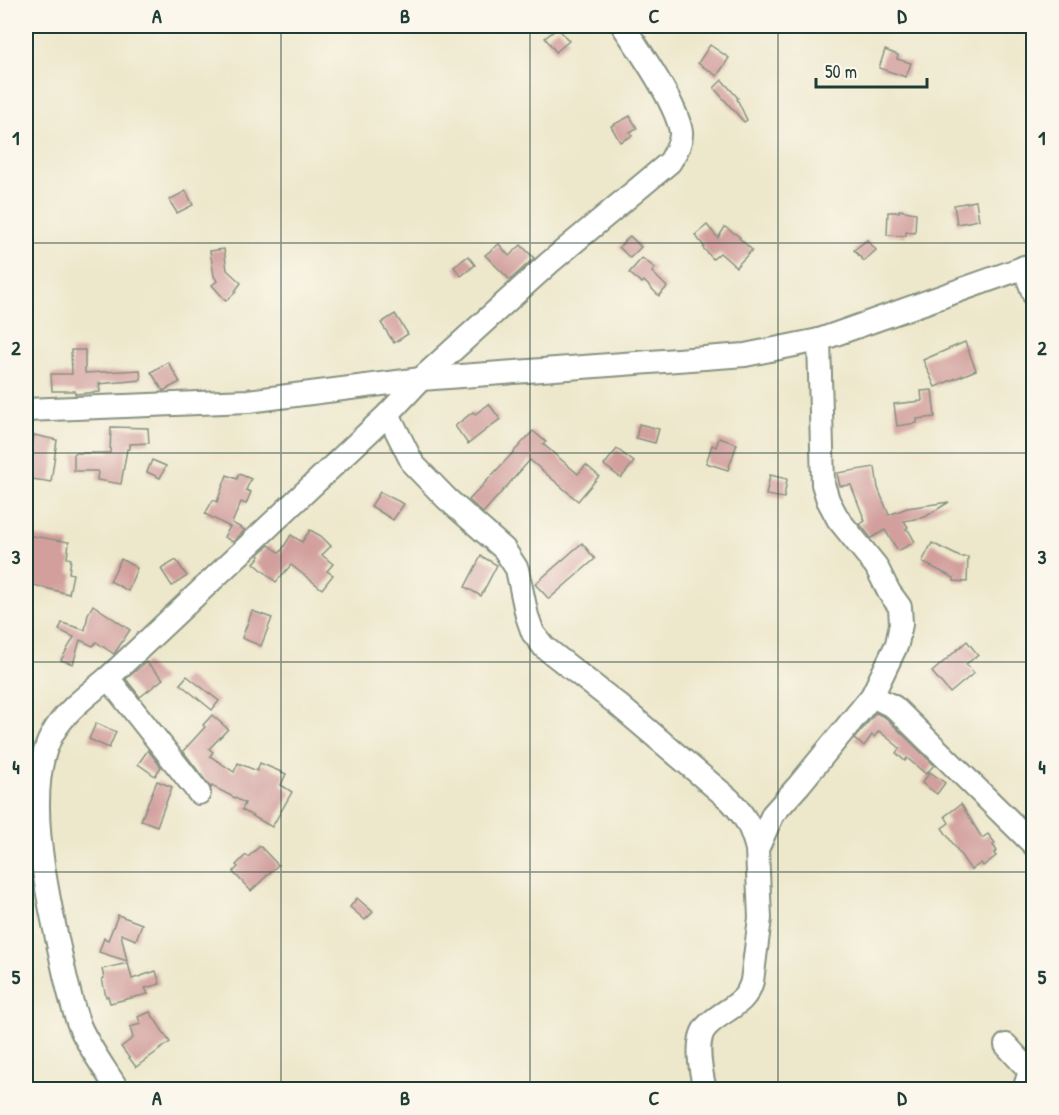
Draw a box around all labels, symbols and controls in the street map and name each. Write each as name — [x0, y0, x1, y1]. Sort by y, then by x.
text: A — [152, 2, 162, 29]
text: B — [400, 2, 410, 29]
text: C — [649, 2, 660, 29]
text: D — [897, 2, 907, 29]
scale bar — [816, 51, 927, 89]
text: 50 m — [825, 59, 857, 84]
text: 1 — [12, 124, 20, 151]
text: 1 — [1038, 124, 1046, 151]
text: 2 — [11, 334, 21, 361]
text: 2 — [1037, 334, 1047, 361]
text: 3 — [12, 543, 21, 570]
text: 3 — [1038, 543, 1047, 570]
text: 4 — [12, 753, 20, 780]
text: 4 — [1038, 753, 1046, 780]
text: 5 — [12, 963, 21, 990]
text: 5 — [1038, 963, 1047, 990]
text: A — [152, 1084, 162, 1111]
text: B — [400, 1084, 410, 1111]
text: C — [649, 1084, 660, 1111]
text: D — [897, 1084, 907, 1111]

